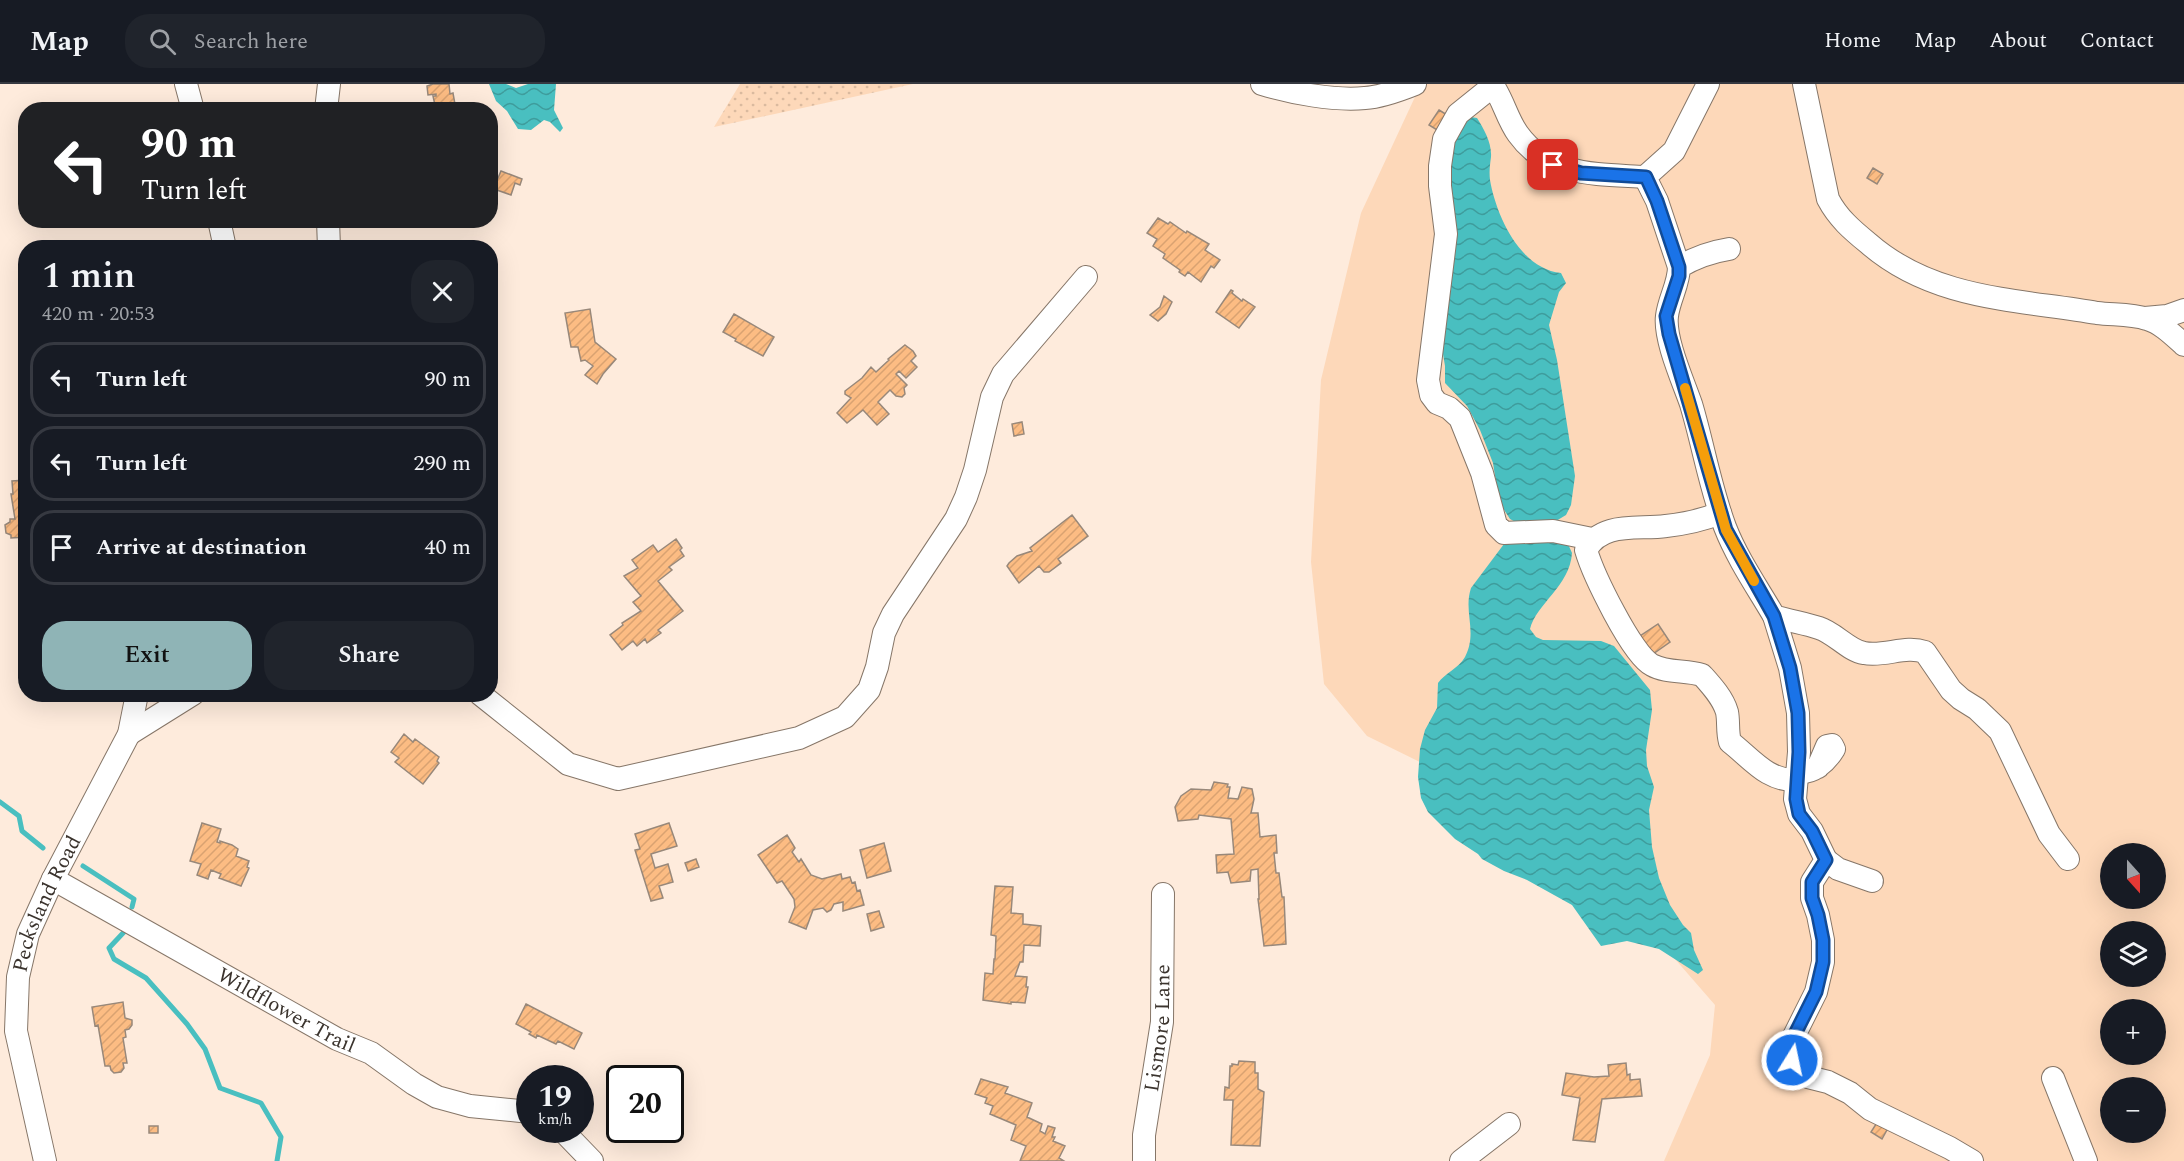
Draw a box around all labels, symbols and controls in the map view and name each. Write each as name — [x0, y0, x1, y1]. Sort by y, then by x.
search box — [125, 14, 545, 68]
text: Map — [30, 20, 89, 63]
icon: search — [146, 25, 179, 58]
text: Search here — [194, 25, 308, 58]
text: Home — [1824, 25, 1881, 57]
text: Map — [1914, 25, 1956, 57]
text: About — [1989, 25, 2047, 57]
text: Contact — [2080, 25, 2154, 57]
text: 90 m — [141, 113, 236, 176]
icon: left — [42, 126, 120, 204]
pin — [1527, 139, 1578, 190]
icon: arrive — [1536, 148, 1569, 181]
text: Turn left — [141, 170, 247, 212]
text: 1 min — [42, 249, 135, 304]
button: close — [411, 260, 474, 323]
text: 420 m · 20:53 — [42, 299, 154, 329]
icon: left — [45, 363, 78, 396]
text: Turn left — [96, 363, 188, 396]
text: 90 m — [425, 363, 471, 396]
icon: left — [45, 447, 78, 480]
text: Turn left — [96, 447, 188, 480]
text: 290 m — [414, 447, 471, 480]
icon: arrive — [45, 531, 78, 564]
text: Arrive at destination — [96, 531, 307, 564]
text: 40 m — [425, 531, 471, 564]
button: Exit — [42, 621, 252, 690]
button: Share — [264, 621, 474, 690]
street label: Pecksland Road — [5, 830, 90, 976]
north arrow — [2100, 843, 2166, 909]
map controls — [2100, 843, 2166, 1143]
button: layers — [2100, 921, 2166, 987]
street label: Wildflower Trail — [211, 960, 360, 1062]
street label: Lismore Lane — [1136, 964, 1179, 1094]
button: + — [2100, 999, 2166, 1065]
position arrow — [1760, 1028, 1824, 1092]
speed limit sign: 20 — [606, 1065, 684, 1143]
text: 19 — [538, 1074, 572, 1120]
button: − — [2100, 1077, 2166, 1143]
text: km/h — [538, 1108, 572, 1131]

